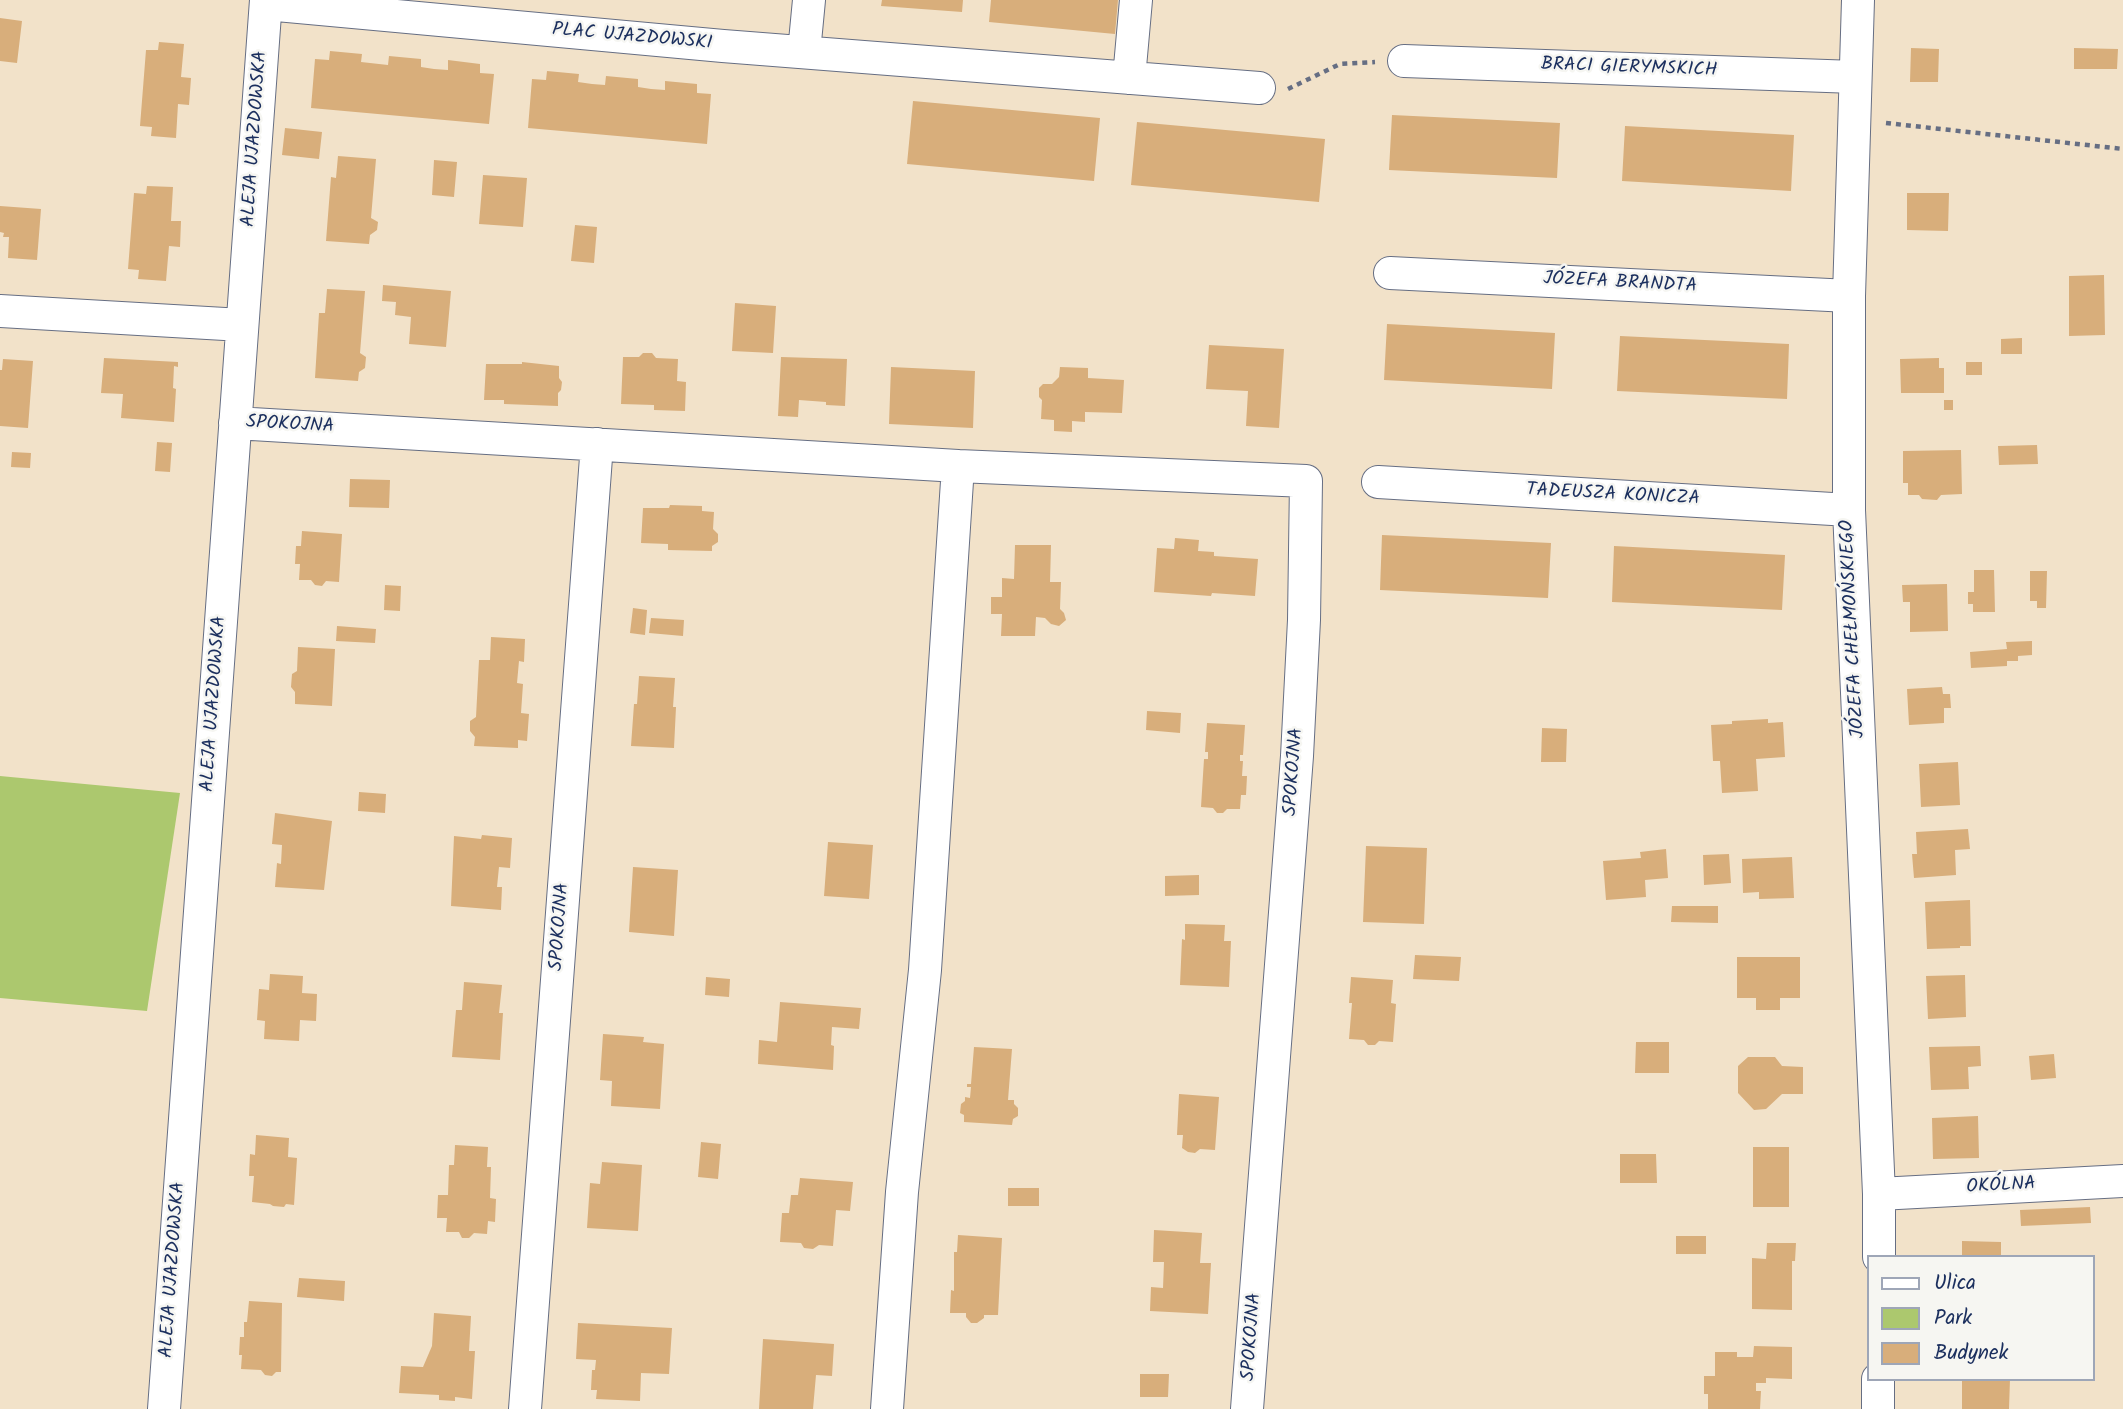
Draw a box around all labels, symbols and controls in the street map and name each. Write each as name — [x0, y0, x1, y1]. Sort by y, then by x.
street label: PLAC UJAZDOWSKI — [551, 20, 713, 56]
street label: ALEJA UJAZDOWSKA — [238, 50, 274, 228]
street label: BRACI GIERYMSKICH — [1540, 55, 1718, 83]
street label: JÓZEFA BRANDTA — [1542, 269, 1698, 299]
street label: SPOKOJNA — [245, 412, 335, 440]
street label: TADEUSZA KONICZA — [1526, 480, 1700, 512]
street label: JÓZEFA CHEŁMOŃSKIEGO — [1837, 519, 1871, 739]
street label: ALEJA UJAZDOWSKA — [197, 615, 233, 793]
street label: SPOKOJNA — [1281, 727, 1309, 817]
street label: SPOKOJNA — [547, 882, 575, 972]
street label: OKÓLNA — [1966, 1174, 2036, 1200]
street label: ALEJA UJAZDOWSKA — [156, 1181, 192, 1359]
legend — [1868, 1255, 2095, 1381]
text: Ulica — [1934, 1267, 1976, 1300]
street label: SPOKOJNA — [1239, 1292, 1267, 1382]
text: Park — [1934, 1302, 1972, 1335]
text: Budynek — [1934, 1337, 2008, 1370]

